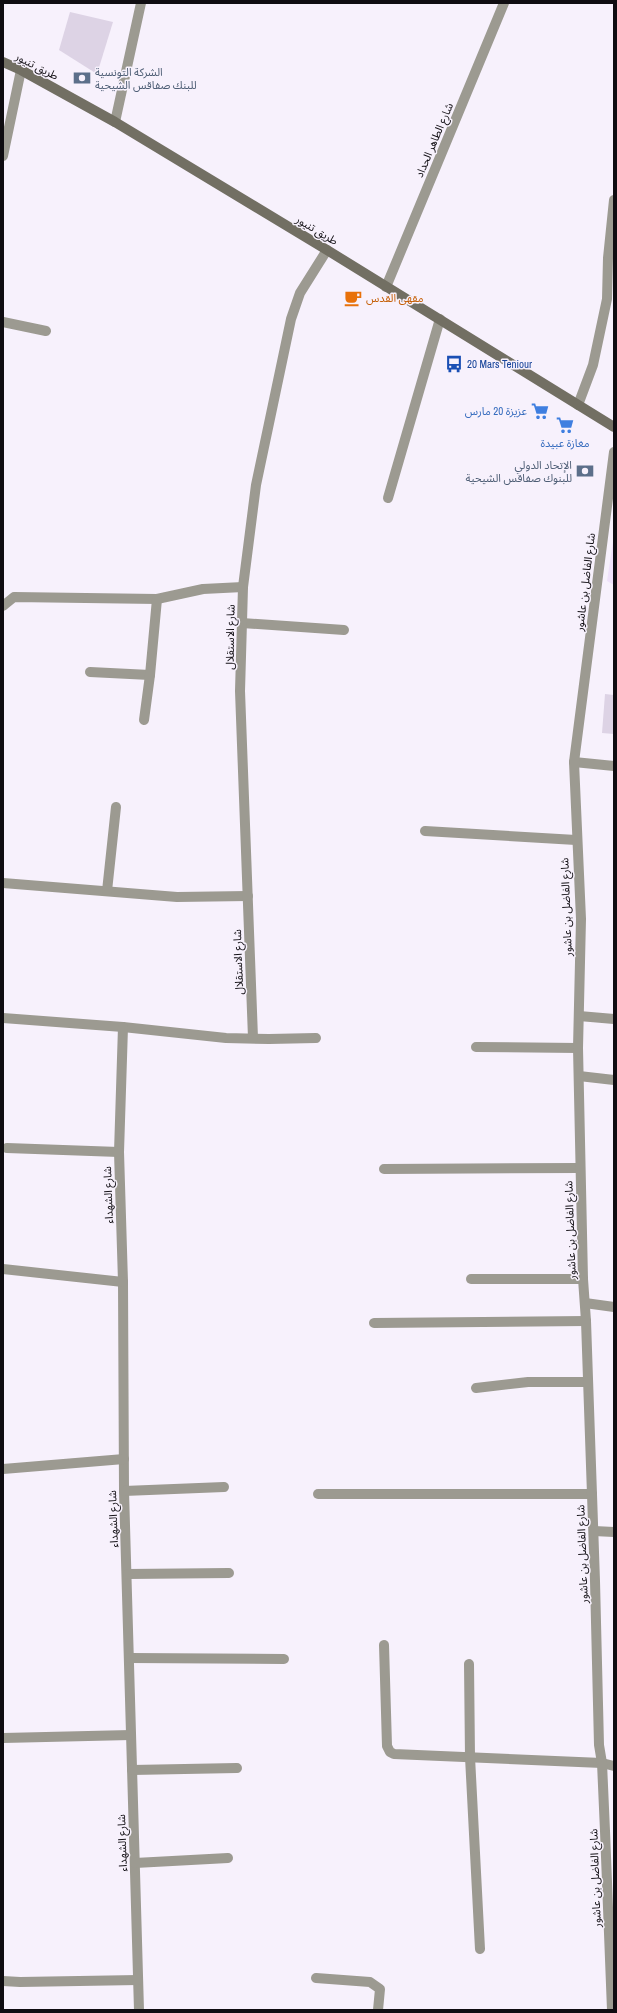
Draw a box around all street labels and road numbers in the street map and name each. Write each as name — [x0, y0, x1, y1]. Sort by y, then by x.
street label: طريق تنيور — [12, 49, 61, 83]
street label: شارع الطاهر الحداد — [412, 100, 457, 180]
street label: طريق تنيور — [293, 211, 341, 248]
street label: شارع الفاضل بن عاشور — [572, 532, 599, 633]
street label: شارع الاستقلال — [222, 604, 239, 670]
street label: شارع الفاضل بن عاشور — [557, 857, 576, 958]
street label: شارع الاستقلال — [230, 929, 247, 995]
street label: شارع الشهداء — [100, 1166, 117, 1224]
street label: شارع الفاضل بن عاشور — [561, 1180, 580, 1281]
street label: شارع الشهداء — [105, 1490, 122, 1548]
street label: شارع الفاضل بن عاشور — [573, 1504, 592, 1605]
street label: شارع الشهداء — [114, 1814, 131, 1872]
street label: شارع الفاضل بن عاشور — [586, 1828, 605, 1929]

